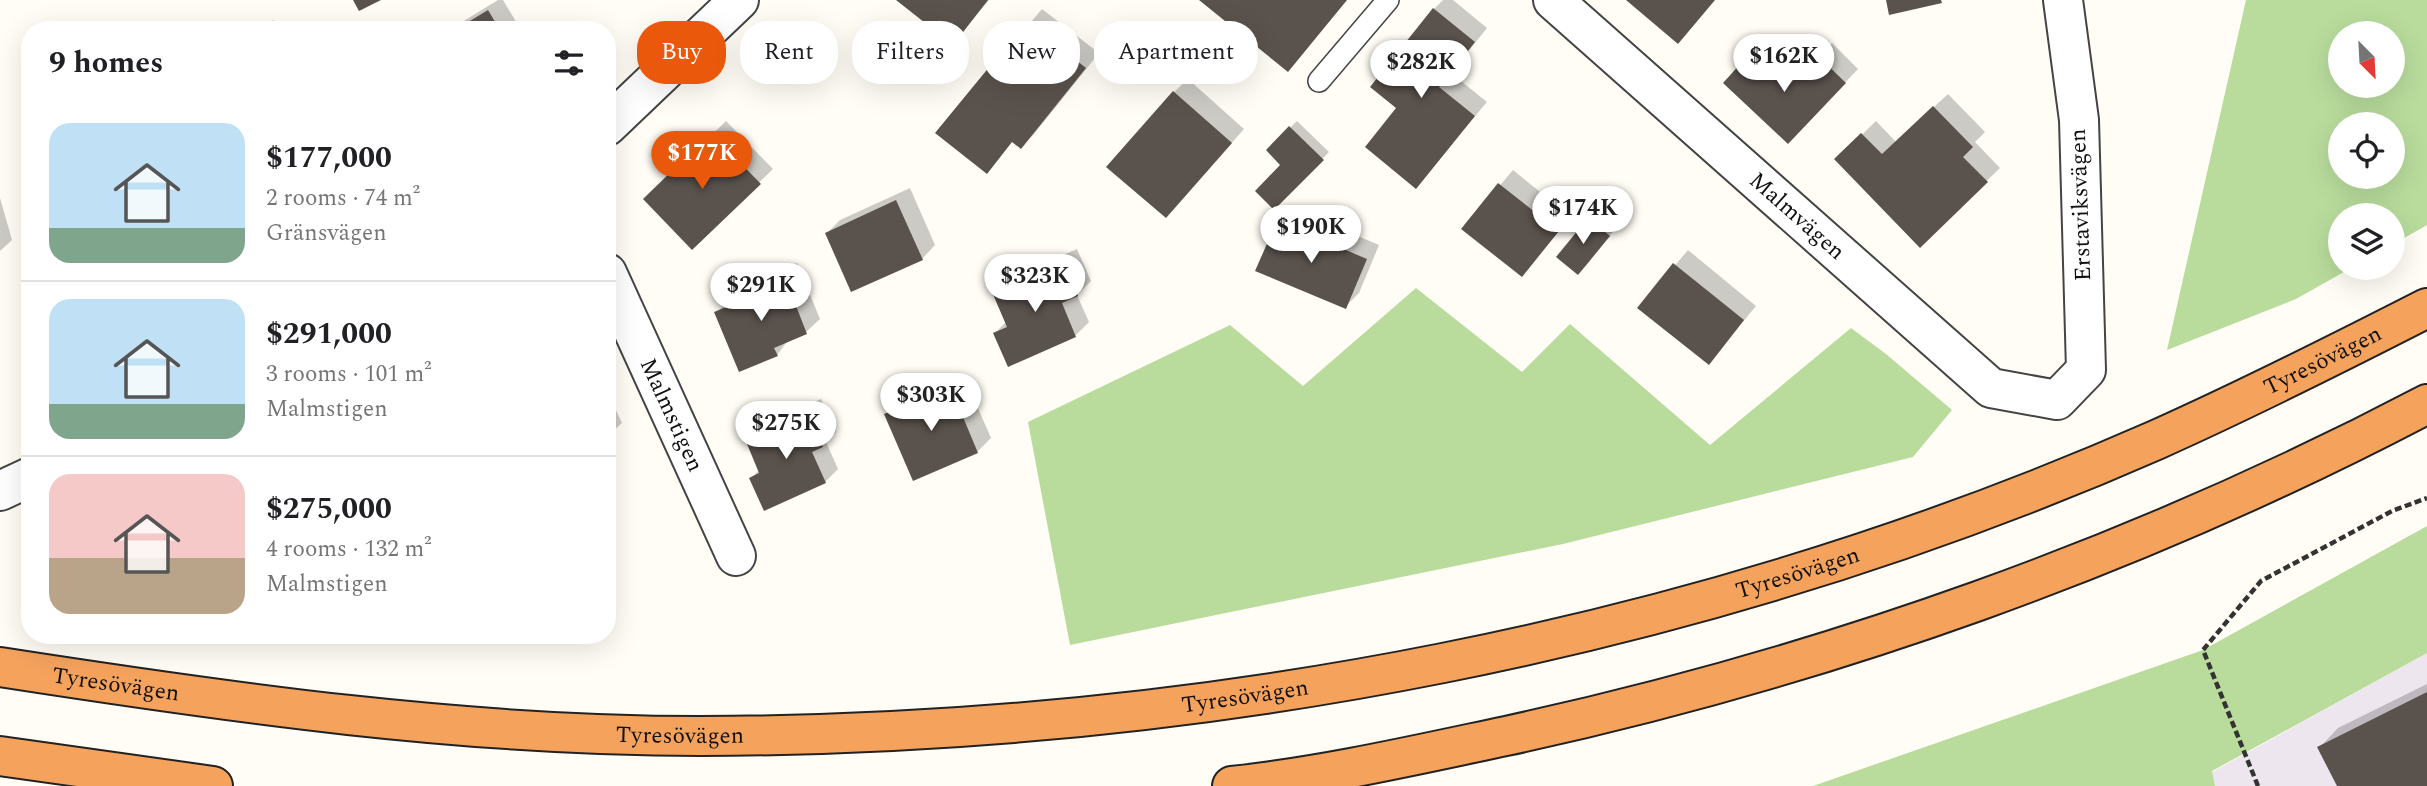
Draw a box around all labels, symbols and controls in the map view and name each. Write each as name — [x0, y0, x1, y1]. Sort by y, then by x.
chip: Buy — [637, 21, 726, 84]
chip: Rent — [740, 21, 838, 84]
chip: Filters — [852, 21, 969, 84]
chip: New — [983, 21, 1080, 84]
chip: Apartment — [1094, 21, 1258, 84]
north arrow — [2328, 21, 2404, 98]
map controls — [2328, 21, 2405, 280]
pin: $162K — [1735, 34, 1833, 94]
text: $162K — [1749, 39, 1819, 74]
text: 9 homes — [49, 40, 163, 86]
pin: $282K — [1372, 41, 1470, 100]
icon: filters — [550, 44, 588, 82]
text: $282K — [1386, 45, 1456, 80]
button: locate — [2328, 112, 2405, 189]
street label: Erstaviksvägen — [2061, 128, 2101, 282]
pin: $177K — [653, 132, 751, 191]
text: $177,000 — [266, 135, 392, 181]
text: $177K — [667, 136, 737, 171]
icon: home — [105, 151, 189, 235]
street label: Malmvägen — [1741, 164, 1853, 269]
text: 2 rooms · 74 m² — [266, 181, 420, 216]
pin: $174K — [1534, 187, 1632, 246]
text: $174K — [1548, 191, 1618, 226]
button: layers — [2328, 203, 2405, 280]
pin: $190K — [1262, 205, 1360, 265]
text: $190K — [1276, 210, 1346, 245]
text: Gränsvägen — [266, 216, 387, 251]
pin: $323K — [986, 254, 1084, 314]
text: $323K — [1000, 259, 1070, 294]
pin: $291K — [712, 264, 810, 323]
text: $291K — [726, 268, 796, 303]
text: $291,000 — [266, 311, 392, 357]
street label: Tyresövägen — [2258, 316, 2388, 405]
icon: home — [105, 327, 189, 411]
street label: Malmstigen — [631, 352, 713, 478]
text: 3 rooms · 101 m² — [266, 357, 432, 392]
pin: $303K — [882, 374, 980, 433]
text: $303K — [896, 378, 966, 413]
text: Malmstigen — [266, 392, 388, 427]
pin: $275K — [737, 402, 835, 461]
text: $275K — [751, 406, 821, 441]
text: $275,000 — [266, 486, 392, 532]
icon: home — [105, 502, 189, 586]
text: 4 rooms · 132 m² — [266, 532, 432, 567]
street label: Tyresövägen — [1732, 537, 1864, 608]
text: Malmstigen — [266, 567, 388, 602]
street label: Tyresövägen — [50, 658, 182, 711]
street label: Tyresövägen — [1179, 670, 1311, 723]
street label: Tyresövägen — [615, 717, 744, 754]

